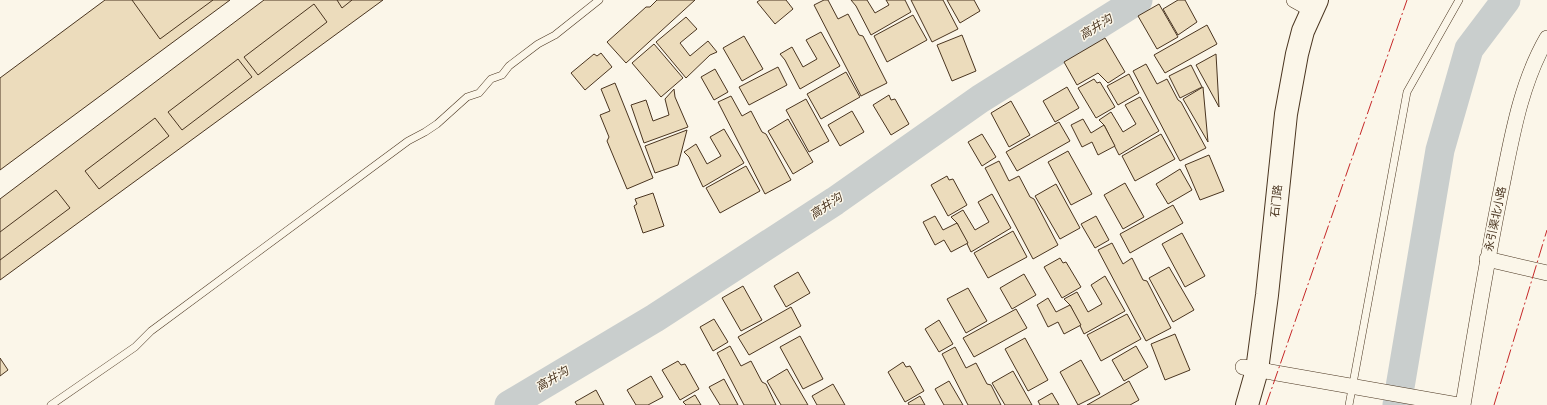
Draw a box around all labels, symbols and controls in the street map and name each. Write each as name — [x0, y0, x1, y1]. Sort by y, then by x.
water label: 高井沟 — [1077, 10, 1117, 42]
street label: 石门路 — [1268, 184, 1285, 218]
street label: 永引渠北小路 — [1482, 185, 1509, 253]
water label: 高井沟 — [807, 189, 846, 222]
water label: 高井沟 — [533, 363, 573, 394]

